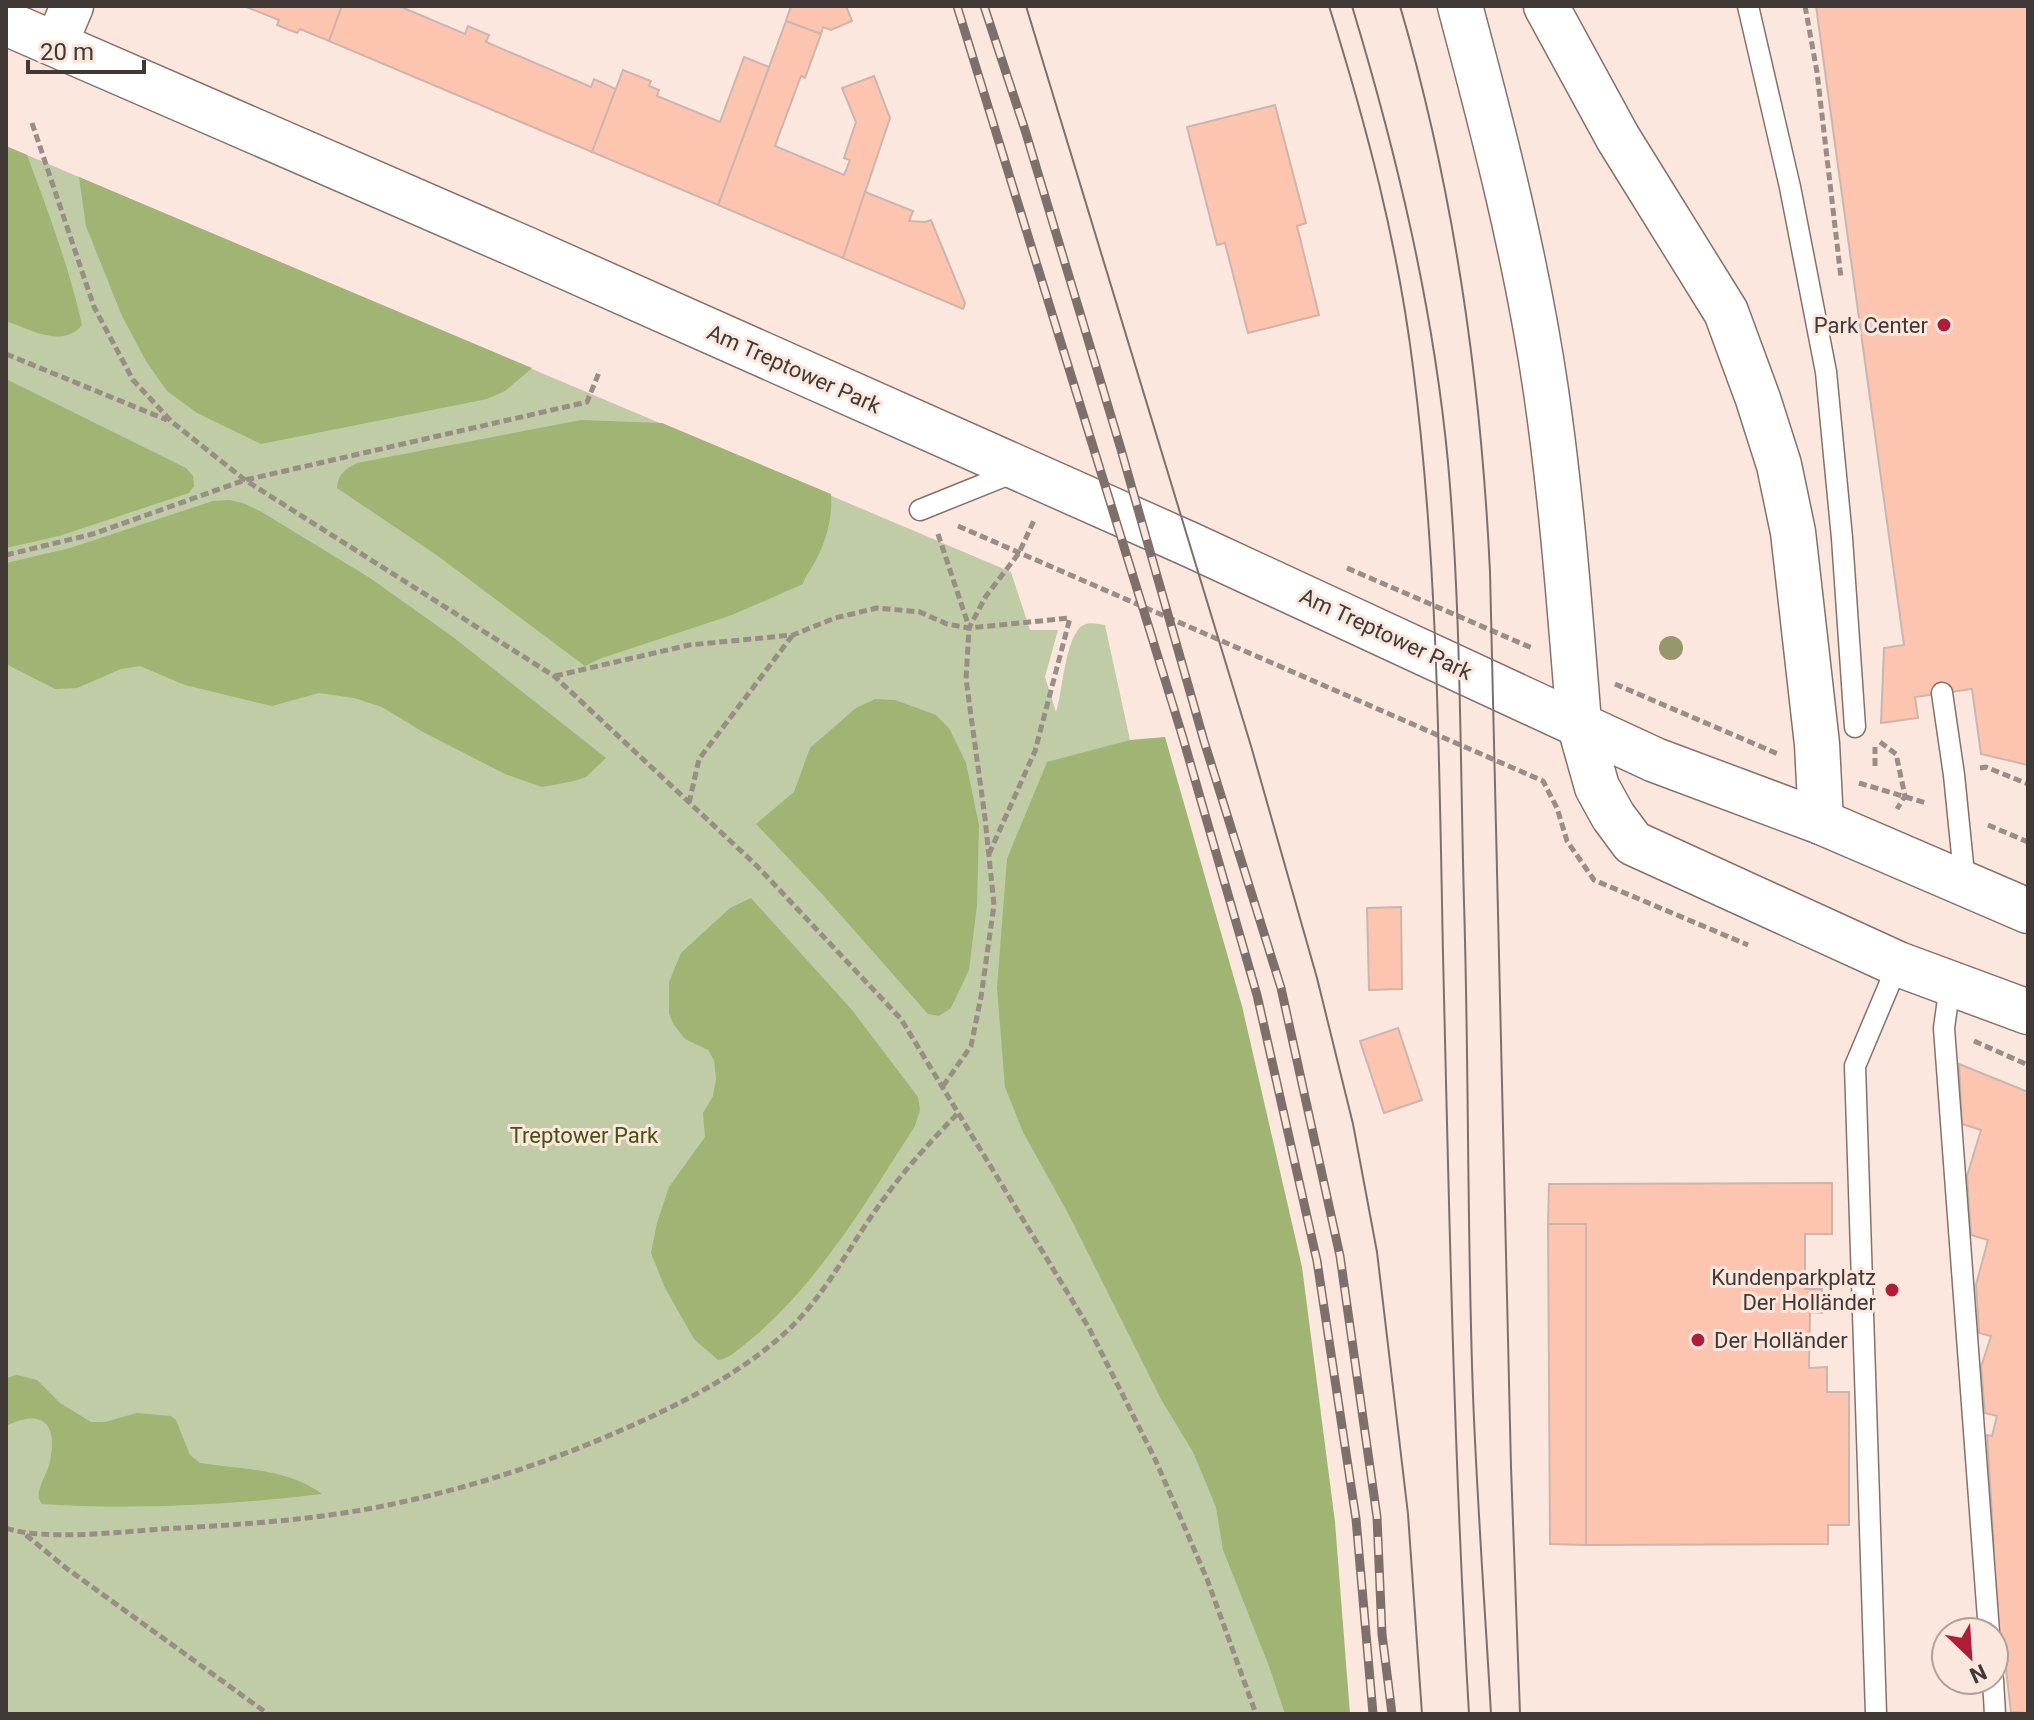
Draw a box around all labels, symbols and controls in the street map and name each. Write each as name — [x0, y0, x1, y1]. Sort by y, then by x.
scale bar — [28, 24, 144, 74]
text: 20 m — [40, 38, 94, 66]
place label: Park Center — [1814, 313, 1929, 338]
marker: Park Center — [1935, 316, 1953, 334]
street label: Am Treptower Park — [703, 319, 885, 419]
street label: Am Treptower Park — [1296, 583, 1477, 685]
park label: Treptower Park — [510, 1123, 659, 1148]
place label: Kundenparkplatz Der Holländer — [1711, 1265, 1877, 1315]
marker: Kundenparkplatz Der Holländer — [1883, 1281, 1901, 1299]
place label: Der Holländer — [1714, 1328, 1848, 1353]
marker: Der Holländer — [1689, 1331, 1707, 1349]
north arrow — [1930, 1616, 2010, 1696]
text: N — [1966, 1659, 1991, 1688]

